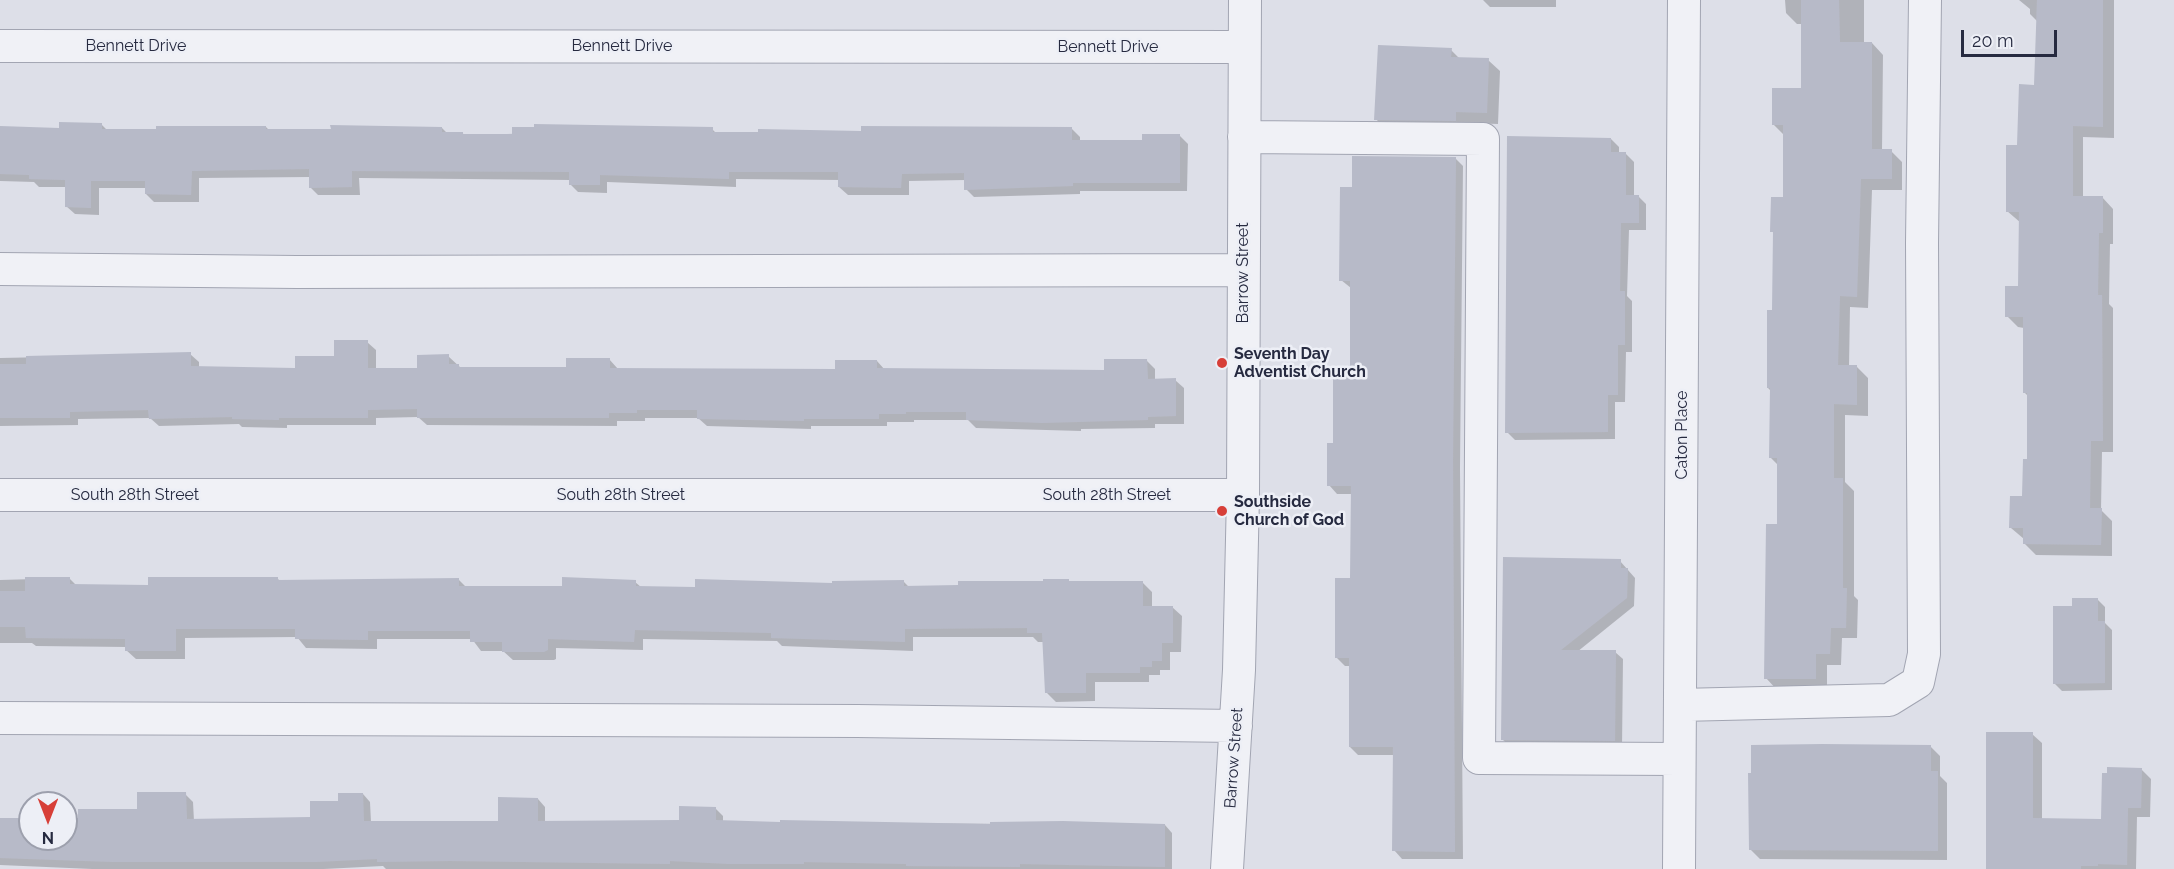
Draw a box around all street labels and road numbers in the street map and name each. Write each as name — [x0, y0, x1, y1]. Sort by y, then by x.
street label: Bennett Drive — [86, 36, 186, 56]
street label: Bennett Drive — [572, 36, 672, 56]
street label: Bennett Drive — [1058, 37, 1158, 57]
street label: Barrow Street — [1233, 222, 1253, 324]
street label: Caton Place — [1672, 391, 1692, 479]
street label: South 28th Street — [71, 485, 199, 505]
street label: South 28th Street — [557, 485, 685, 505]
street label: South 28th Street — [1043, 485, 1171, 505]
street label: Barrow Street — [1221, 707, 1247, 809]

